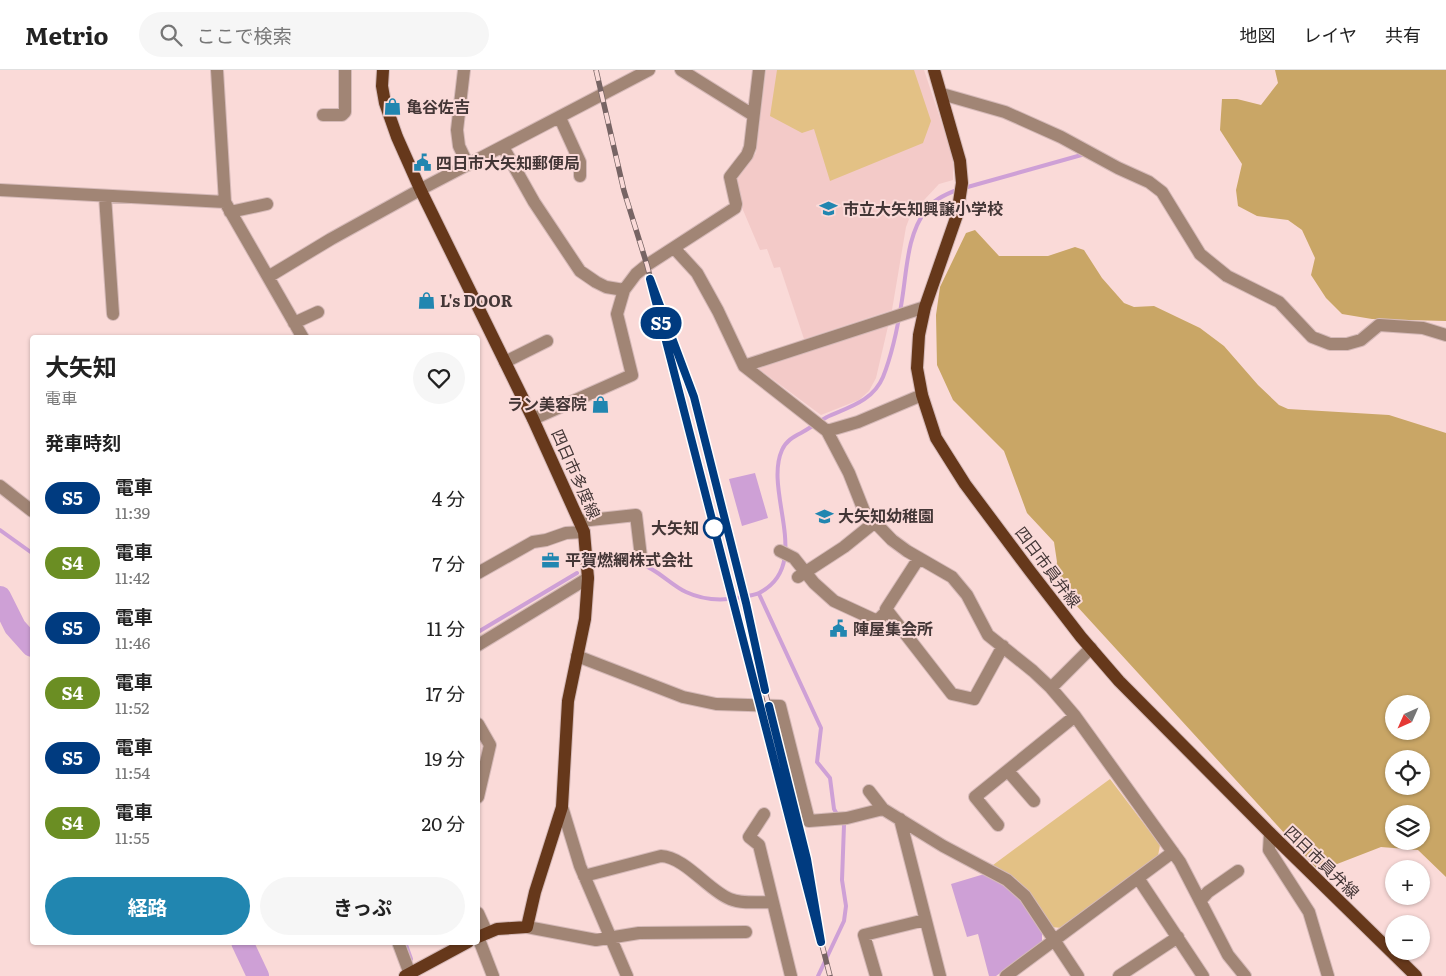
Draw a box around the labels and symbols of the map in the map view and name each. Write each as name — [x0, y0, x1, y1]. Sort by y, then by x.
place label: 亀谷佐吉 — [406, 94, 470, 118]
shop icon: 亀谷佐吉 — [382, 97, 402, 117]
place label: 四日市大矢知郵便局 — [436, 150, 580, 174]
public building icon: 四日市大矢知郵便局 — [412, 153, 432, 173]
place label: 市立大矢知興譲小学校 — [843, 196, 1003, 220]
school or university icon: 市立大矢知興譲小学校 — [819, 199, 839, 219]
place label: L's DOOR — [440, 288, 513, 312]
shop icon: L's DOOR — [416, 291, 436, 311]
line badge: S5 — [638, 307, 684, 339]
place label: ラン美容院 — [507, 391, 587, 415]
shop icon: ラン美容院 — [591, 394, 611, 414]
street label: 四日市多度線 — [546, 425, 607, 522]
place label: 大矢知幼稚園 — [838, 503, 934, 527]
school or university icon: 大矢知幼稚園 — [814, 506, 834, 526]
place label: 大矢知 — [651, 515, 699, 539]
marker: 大矢知 — [703, 517, 725, 539]
street label: 四日市員弁線 — [1010, 521, 1087, 612]
place label: 平賀燃網株式会社 — [565, 547, 693, 571]
office icon: 平賀燃網株式会社 — [541, 550, 561, 570]
place label: 陣屋集会所 — [853, 616, 933, 640]
public building icon: 陣屋集会所 — [829, 619, 849, 639]
north arrow — [1385, 695, 1430, 740]
street label: 四日市員弁線 — [1280, 819, 1366, 903]

